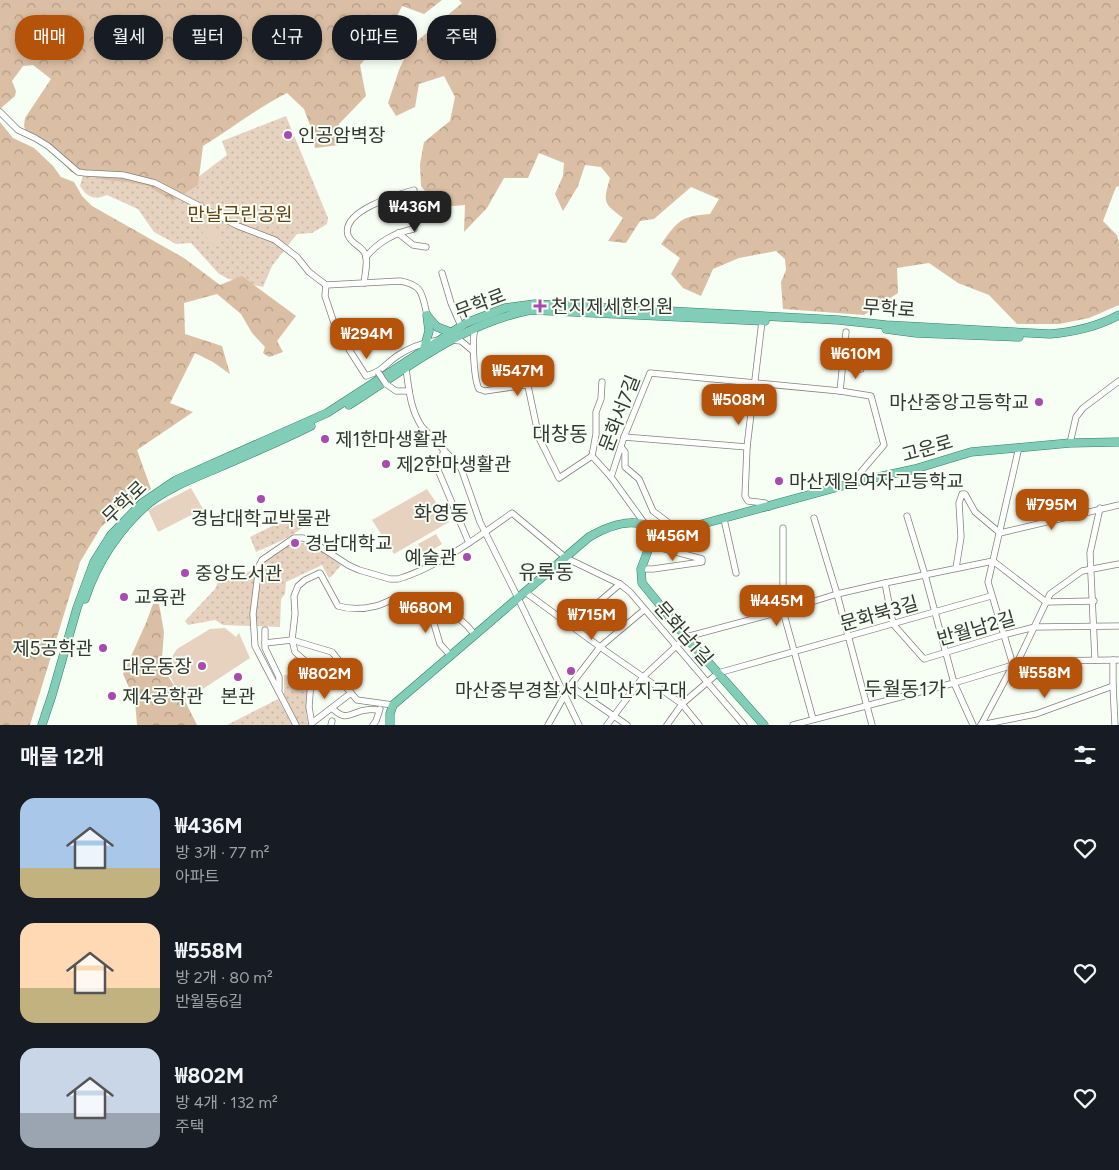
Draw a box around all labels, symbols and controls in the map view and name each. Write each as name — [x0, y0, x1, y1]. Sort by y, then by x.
chip: 매매 — [15, 15, 84, 60]
chip: 월세 — [94, 15, 163, 60]
chip: 필터 — [173, 15, 242, 60]
chip: 신규 — [252, 15, 322, 60]
chip: 아파트 — [332, 15, 417, 60]
chip: 주택 — [427, 15, 496, 60]
place label: 인공암벽장 — [298, 124, 385, 147]
marker: 인공암벽장 — [282, 129, 294, 141]
pin: ₩436M — [380, 190, 450, 233]
text: ₩436M — [389, 197, 441, 216]
park label: 만날근린공원 — [188, 203, 292, 226]
street label: 무학로 — [452, 283, 509, 324]
place label: 천지제세한의원 — [551, 295, 673, 318]
street label: 무학로 — [862, 295, 916, 322]
marker: 천지제세한의원 — [533, 299, 547, 313]
pin: ₩294M — [332, 318, 402, 360]
text: ₩294M — [341, 324, 393, 343]
pin: ₩610M — [821, 338, 891, 380]
text: ₩610M — [831, 344, 881, 363]
pin: ₩547M — [483, 354, 553, 397]
text: ₩547M — [492, 361, 544, 380]
street label: 문화서7길 — [594, 372, 645, 455]
pin: ₩508M — [704, 384, 774, 426]
text: ₩508M — [713, 390, 765, 409]
place label: 마산중앙고등학교 — [889, 391, 1029, 414]
marker: 마산중앙고등학교 — [1033, 396, 1045, 408]
district label: 대창동 — [532, 422, 588, 446]
place label: 제1한마생활관 — [335, 428, 448, 451]
street label: 고운로 — [899, 430, 956, 467]
marker: 제1한마생활관 — [319, 433, 331, 445]
place label: 제2한마생활관 — [396, 453, 512, 476]
marker: 제2한마생활관 — [380, 458, 392, 470]
place label: 마산제일여자고등학교 — [789, 470, 964, 493]
marker: 마산제일여자고등학교 — [773, 475, 785, 487]
street label: 무학로 — [97, 476, 151, 529]
pin: ₩795M — [1017, 488, 1087, 531]
marker: 경남대학교박물관 — [255, 493, 267, 505]
text: ₩795M — [1027, 495, 1077, 514]
district label: 화영동 — [413, 501, 469, 525]
place label: 경남대학교박물관 — [191, 507, 331, 530]
pin: ₩456M — [638, 520, 708, 562]
text: ₩456M — [647, 526, 699, 545]
place label: 경남대학교 — [305, 532, 392, 555]
marker: 경남대학교 — [289, 537, 301, 549]
place label: 예술관 — [405, 546, 457, 569]
marker: 예술관 — [461, 551, 473, 563]
district label: 유록동 — [518, 560, 574, 584]
place label: 중앙도서관 — [195, 562, 282, 585]
marker: 중앙도서관 — [179, 567, 191, 579]
pin: ₩445M — [742, 584, 812, 627]
place label: 교육관 — [134, 586, 186, 609]
marker: 교육관 — [118, 591, 130, 603]
text: ₩445M — [751, 591, 803, 610]
street label: 문화북3길 — [837, 591, 921, 636]
pin: ₩680M — [391, 592, 461, 634]
street label: 문화남1길 — [649, 596, 718, 670]
text: ₩680M — [400, 598, 452, 617]
pin: ₩715M — [557, 598, 627, 641]
text: ₩715M — [568, 605, 616, 624]
street label: 반월남2길 — [934, 606, 1018, 651]
place label: 제5공학관 — [12, 637, 93, 660]
marker: 제5공학관 — [97, 642, 109, 654]
place label: 대운동장 — [122, 655, 192, 678]
pin: ₩558M — [1010, 656, 1080, 699]
pin: ₩802M — [290, 658, 360, 700]
marker: 대운동장 — [196, 660, 208, 672]
text: ₩558M — [1019, 663, 1071, 682]
text: ₩802M — [299, 664, 351, 683]
marker: 마산중부경찰서 신마산지구대 — [565, 665, 577, 677]
marker: 본관 — [232, 671, 244, 683]
district label: 두월동1가 — [864, 677, 946, 701]
place label: 마산중부경찰서 신마산지구대 — [455, 679, 687, 702]
place label: 제4공학관 — [122, 685, 204, 708]
place label: 본관 — [221, 685, 255, 708]
marker: 제4공학관 — [106, 690, 118, 702]
icon: filters — [1071, 741, 1099, 769]
text: 매물 12개 — [20, 744, 104, 769]
text: ₩436M — [175, 813, 243, 838]
icon: home — [60, 818, 120, 878]
icon: heart — [1071, 834, 1099, 862]
text: 방 3개 · 77 m² — [175, 843, 270, 862]
text: 아파트 — [175, 867, 219, 886]
text: ₩558M — [175, 938, 243, 963]
icon: home — [60, 943, 120, 1003]
icon: heart — [1071, 959, 1099, 987]
text: 방 2개 · 80 m² — [175, 968, 273, 987]
text: 반월동6길 — [175, 992, 243, 1011]
text: ₩802M — [175, 1063, 244, 1088]
icon: home — [60, 1068, 120, 1128]
icon: heart — [1071, 1084, 1099, 1112]
text: 방 4개 · 132 m² — [175, 1093, 278, 1112]
text: 주택 — [175, 1117, 204, 1136]

